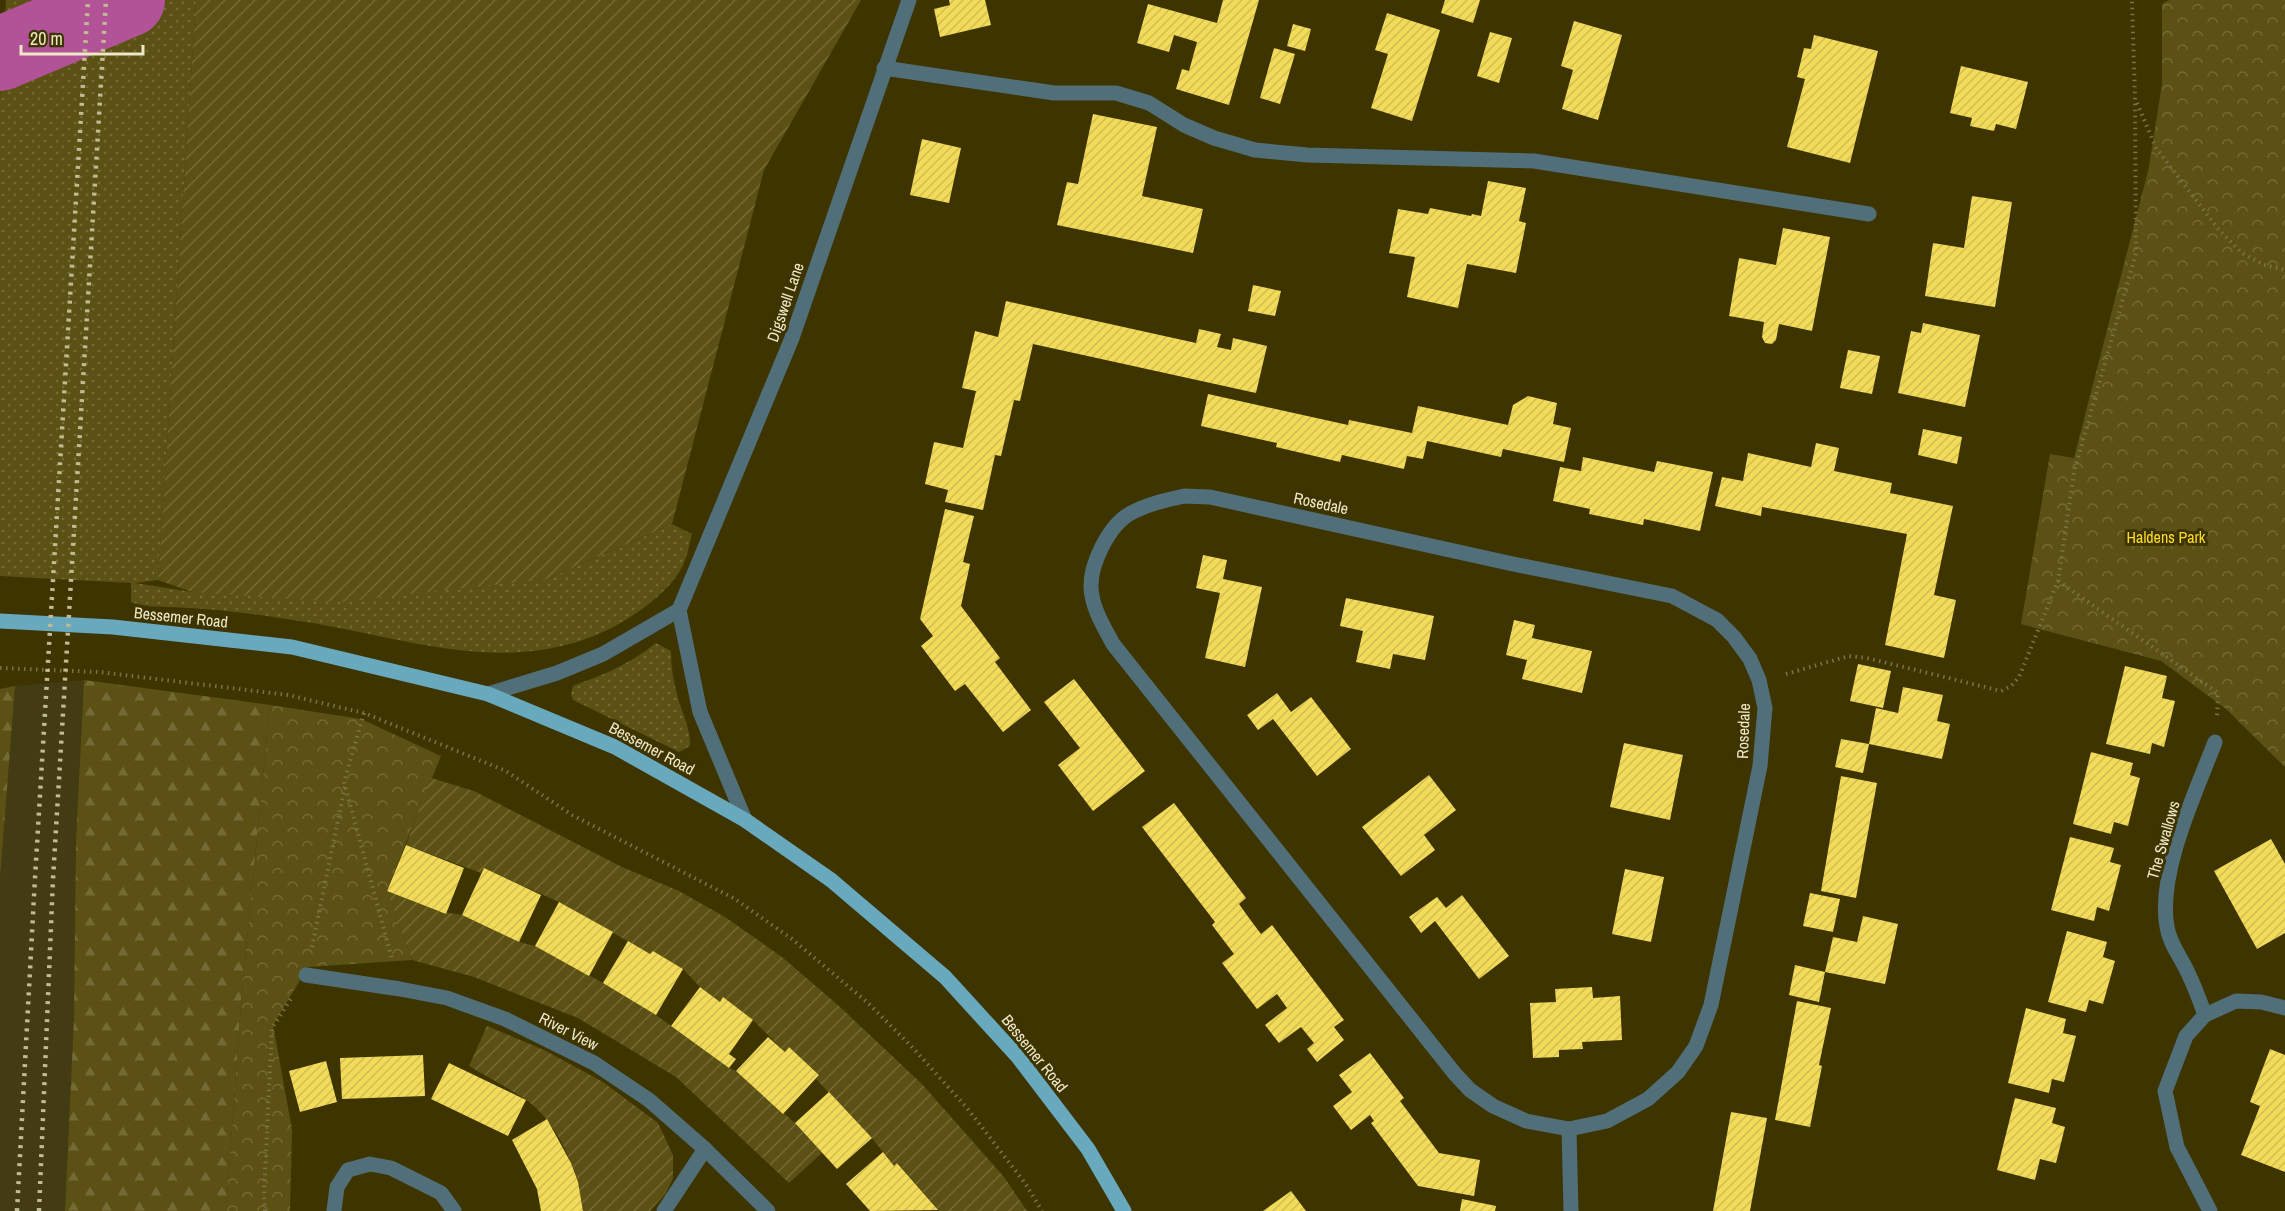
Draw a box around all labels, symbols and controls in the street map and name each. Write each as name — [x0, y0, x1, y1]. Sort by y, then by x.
scale bar — [21, 18, 142, 56]
text: 20 m — [30, 26, 63, 51]
street label: Digswell Lane — [761, 259, 809, 345]
street label: Rosedale — [1292, 486, 1350, 520]
park label: Haldens Park — [2127, 526, 2206, 548]
street label: Bessemer Road — [133, 601, 229, 633]
street label: Rosedale — [1731, 703, 1755, 759]
street label: Bessemer Road — [605, 716, 699, 780]
street label: The Swallows — [2141, 798, 2185, 882]
street label: River View — [536, 1007, 603, 1056]
street label: Bessemer Road — [997, 1010, 1073, 1096]

